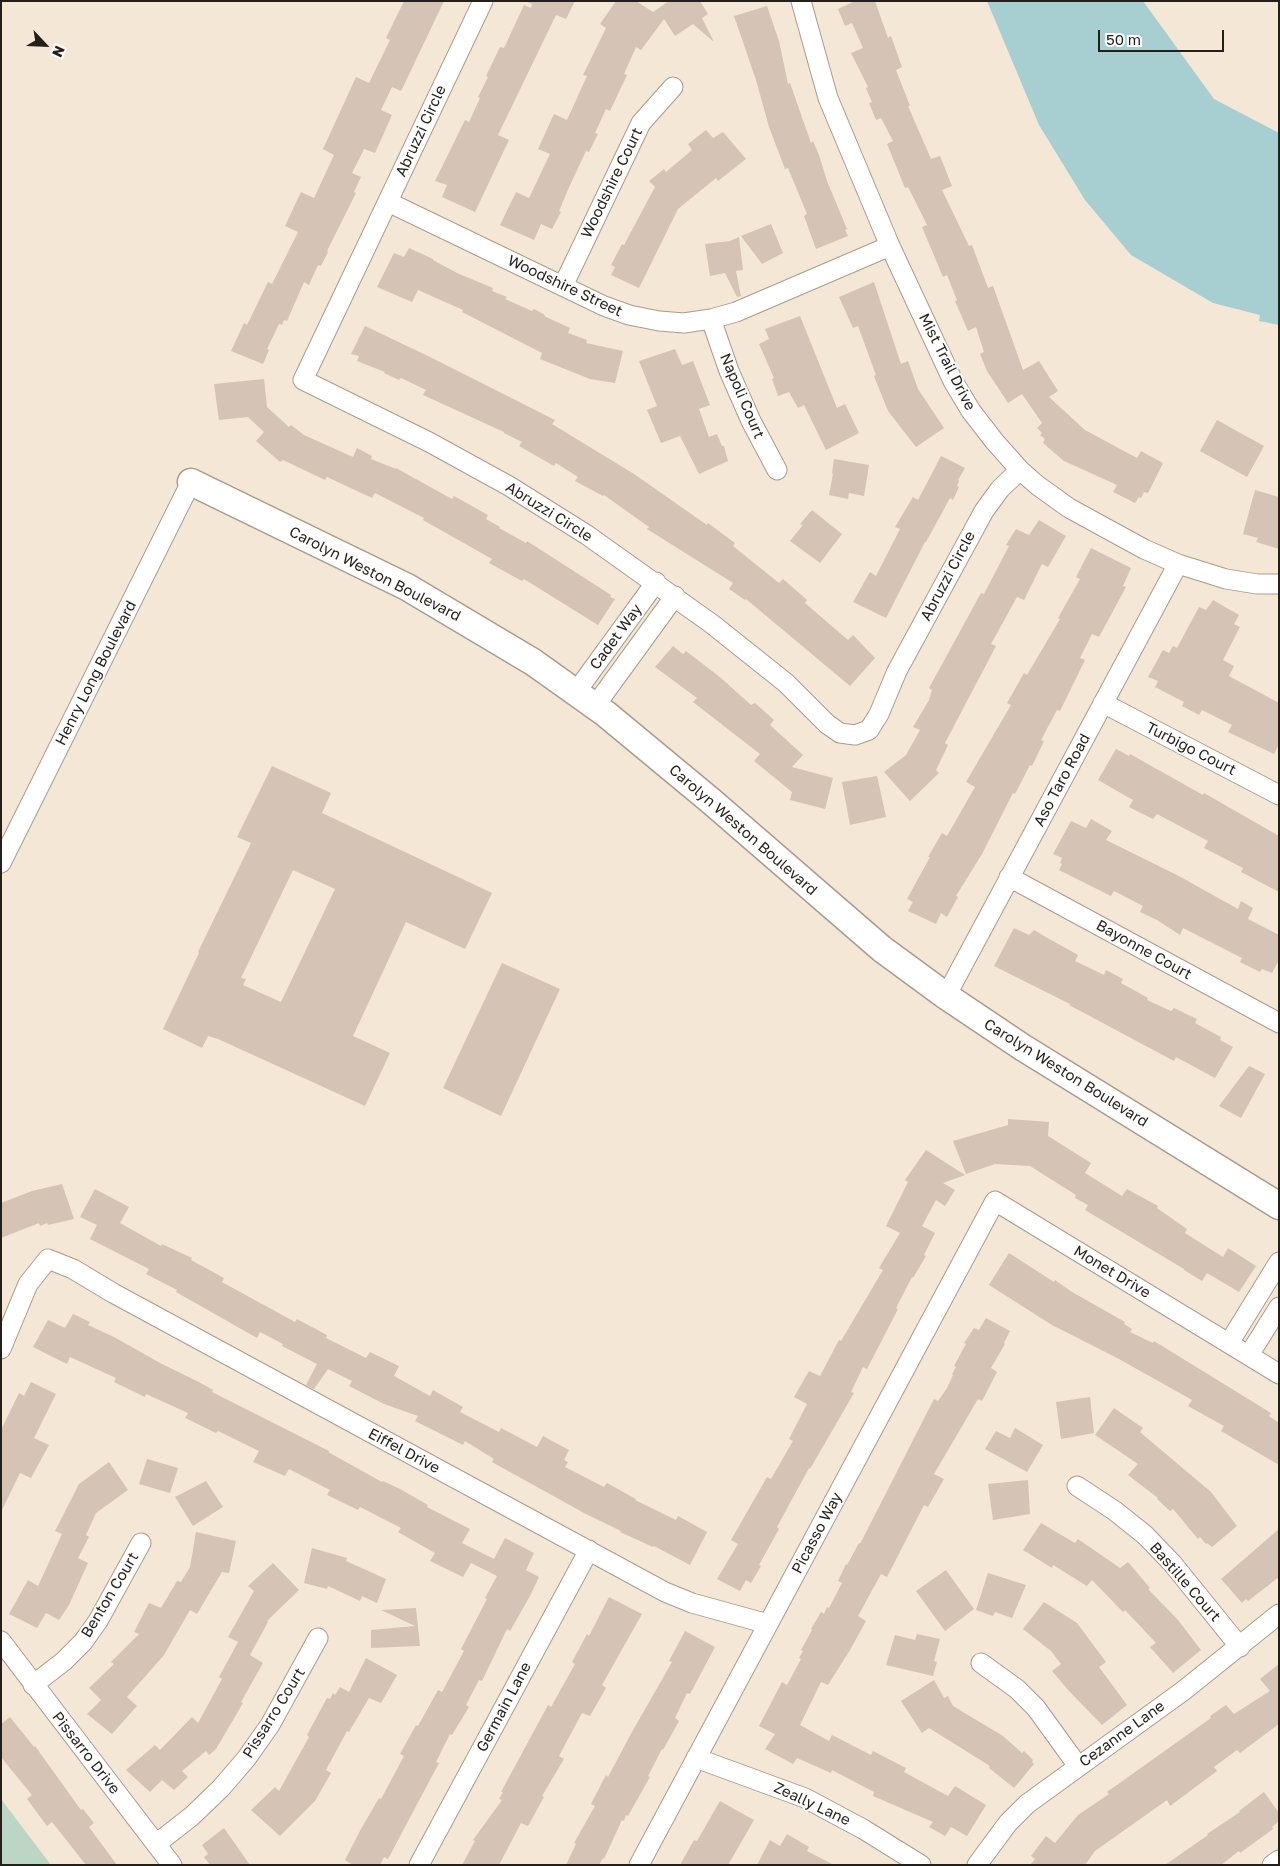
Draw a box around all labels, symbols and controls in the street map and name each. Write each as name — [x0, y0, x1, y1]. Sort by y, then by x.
north arrow — [20, 20, 70, 70]
scale bar — [1100, 20, 1226, 52]
text: 50 m — [1106, 30, 1141, 48]
text: N — [49, 43, 69, 60]
street label: Abruzzi Circle — [392, 82, 450, 180]
street label: Woodshire Court — [577, 125, 647, 241]
street label: Woodshire Street — [505, 251, 625, 321]
street label: Mist Trail Drive — [915, 310, 979, 414]
street label: Napoli Court — [716, 351, 768, 441]
street label: Abruzzi Circle — [502, 478, 596, 546]
street label: Carolyn Weston Boulevard — [286, 523, 464, 625]
street label: Abruzzi Circle — [917, 528, 979, 624]
street label: Henry Long Boulevard — [52, 598, 140, 748]
street label: Cadet Way — [586, 601, 646, 673]
street label: Turbigo Court — [1143, 719, 1239, 779]
street label: Aso Taro Road — [1030, 731, 1094, 829]
street label: Carolyn Weston Boulevard — [665, 761, 821, 899]
street label: Bayonne Court — [1093, 916, 1195, 984]
street label: Carolyn Weston Boulevard — [981, 1015, 1151, 1131]
street label: Monet Drive — [1070, 1242, 1154, 1302]
street label: Eiffel Drive — [365, 1425, 443, 1477]
street label: Picasso Way — [788, 1489, 846, 1577]
street label: Bastille Court — [1146, 1539, 1224, 1625]
street label: Benton Court — [78, 1549, 142, 1641]
street label: Germain Lane — [473, 1659, 535, 1755]
street label: Pissarro Court — [239, 1665, 309, 1761]
street label: Cezanne Lane — [1076, 1697, 1168, 1771]
street label: Pissarro Drive — [48, 1708, 124, 1798]
street label: Zeally Lane — [771, 1778, 853, 1830]

